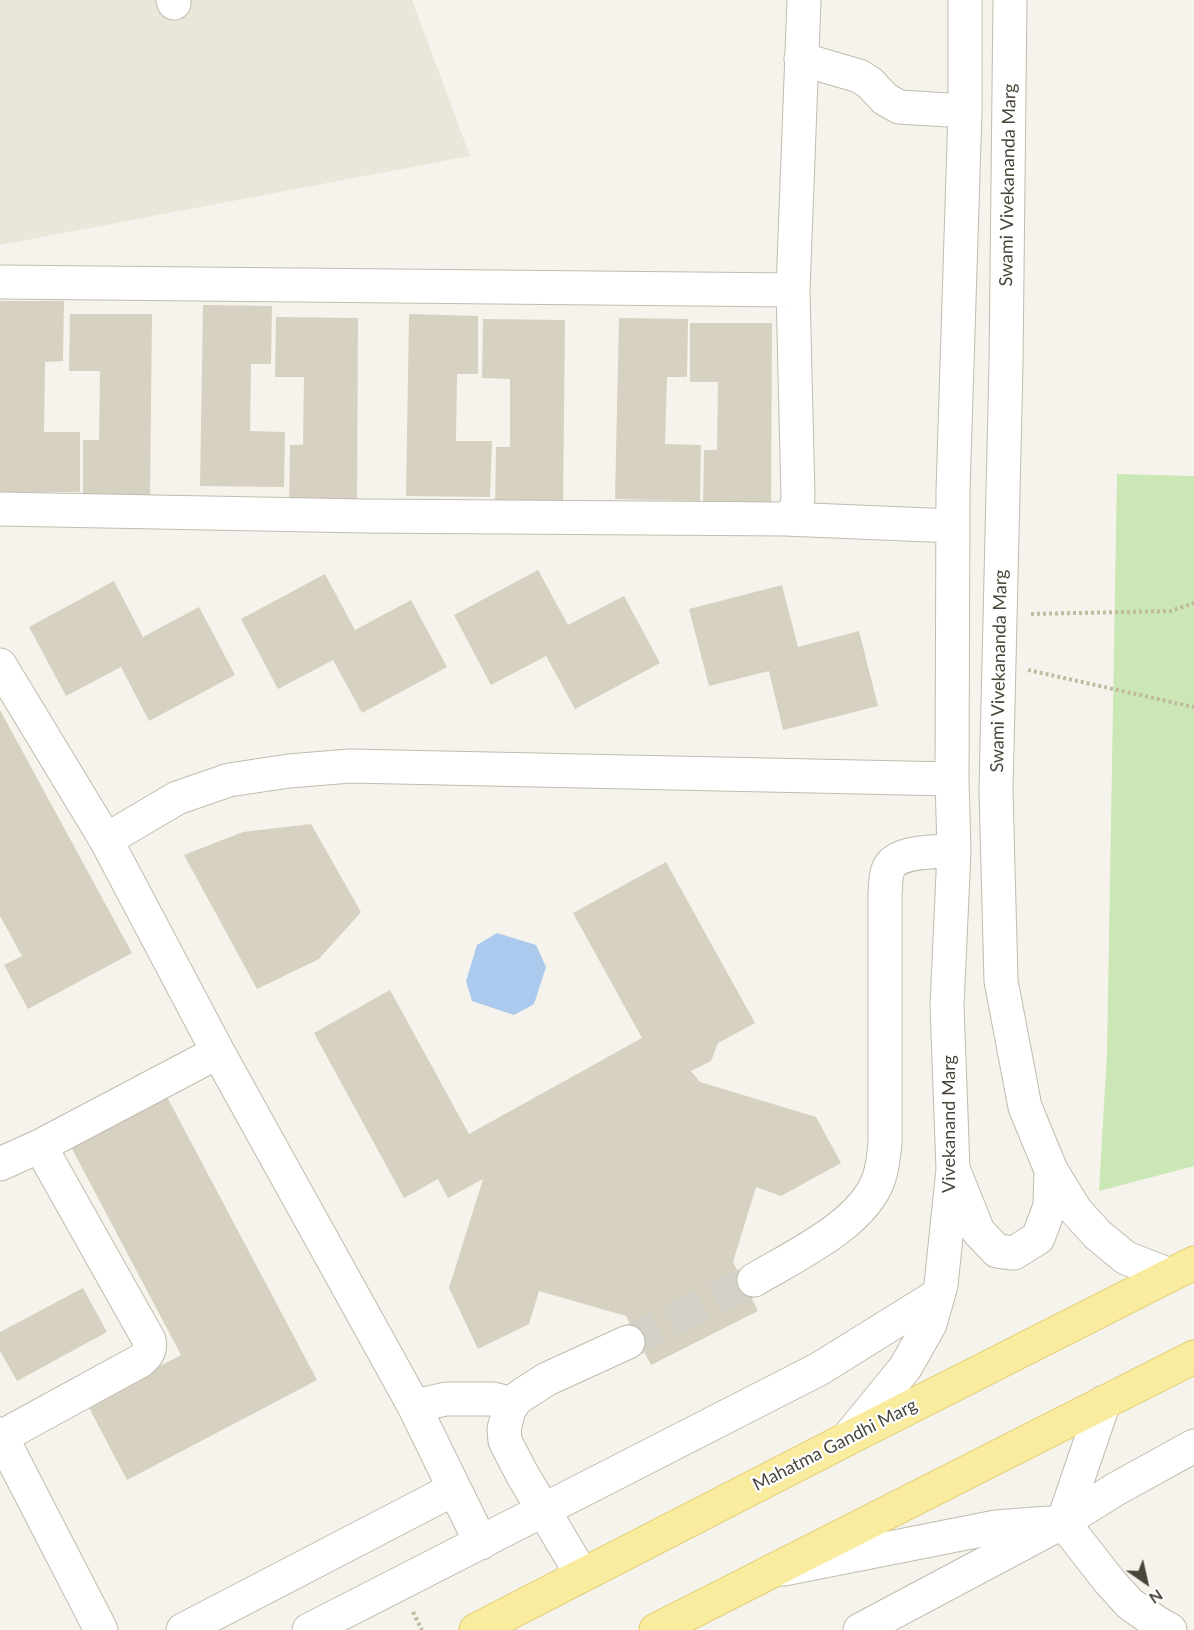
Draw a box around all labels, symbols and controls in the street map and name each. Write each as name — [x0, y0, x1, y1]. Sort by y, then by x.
street label: Swami Vivekananda Marg — [995, 83, 1021, 287]
street label: Swami Vivekananda Marg — [986, 569, 1012, 773]
street label: Vivekanand Marg — [938, 1055, 960, 1193]
street label: Mahatma Gandhi Marg — [749, 1394, 921, 1496]
north arrow — [1116, 1552, 1176, 1612]
text: N — [1146, 1586, 1167, 1609]

